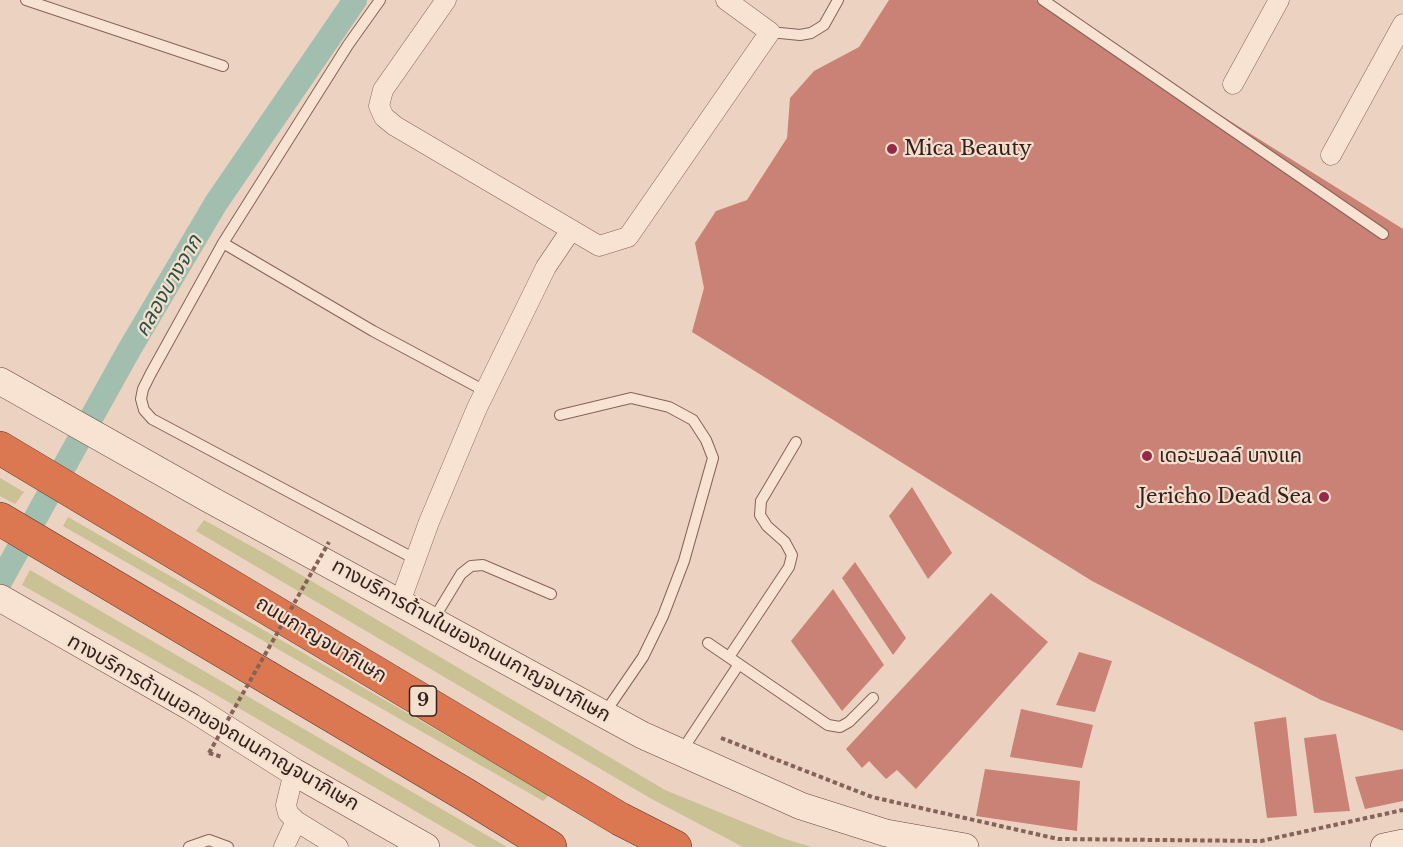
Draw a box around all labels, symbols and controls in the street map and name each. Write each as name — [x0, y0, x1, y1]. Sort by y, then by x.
place label: Mica Beauty — [904, 137, 1032, 161]
marker: Mica Beauty — [885, 142, 899, 156]
water label: คลองบางจาก — [130, 231, 208, 341]
place label: เดอะมอลล์ บางแค — [1159, 444, 1302, 468]
marker: เดอะมอลล์ บางแค — [1140, 449, 1154, 463]
place label: Jericho Dead Sea — [1139, 485, 1312, 509]
marker: Jericho Dead Sea — [1317, 490, 1331, 504]
street label: ทางบริการด้านในของถนนกาญจนาภิเษก — [327, 554, 615, 728]
street label: ถนนกาญจนาภิเษก — [251, 591, 391, 689]
street label: ทางบริการด้านนอกของถนนกาญจนาภิเษก — [63, 629, 363, 817]
road number: 9 — [410, 686, 436, 716]

